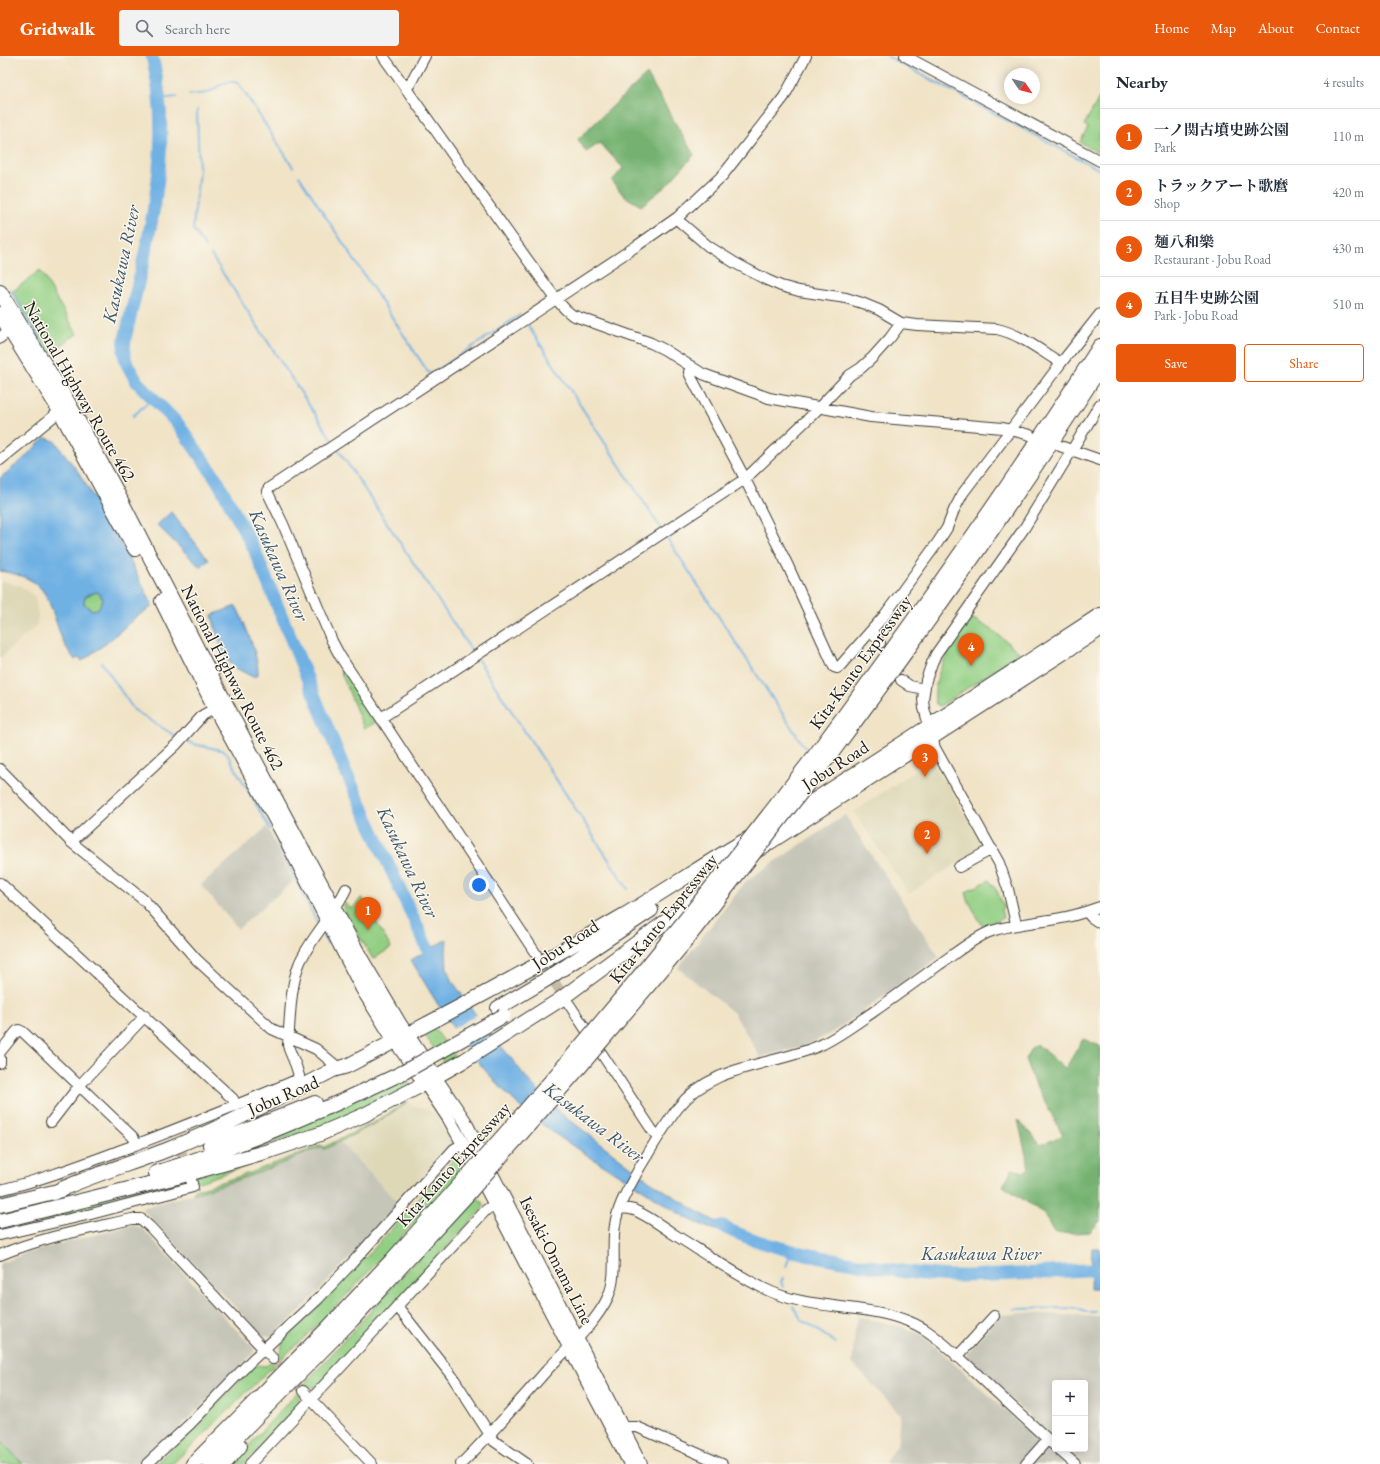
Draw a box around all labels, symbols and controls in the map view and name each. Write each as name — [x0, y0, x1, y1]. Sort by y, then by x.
search box — [119, 10, 399, 46]
text: Gridwalk — [20, 16, 95, 41]
icon: search — [133, 17, 155, 39]
text: Search here — [165, 19, 230, 38]
text: Home — [1154, 19, 1189, 37]
text: Map — [1211, 19, 1236, 37]
text: About — [1258, 19, 1294, 37]
text: Contact — [1316, 19, 1360, 37]
north arrow — [1004, 68, 1040, 104]
text: Nearby — [1116, 71, 1168, 93]
text: 4 results — [1323, 74, 1364, 91]
text: 一ノ関古墳史跡公園 — [1154, 120, 1289, 139]
text: 1 — [1126, 128, 1132, 145]
text: 110 m — [1333, 128, 1364, 145]
text: Park — [1154, 139, 1176, 156]
text: トラックアート歌麿 — [1154, 176, 1288, 195]
text: 2 — [1126, 184, 1132, 201]
text: 420 m — [1333, 184, 1364, 201]
text: Shop — [1154, 195, 1180, 212]
water label: Kasukawa River — [96, 202, 146, 326]
text: 麺八和樂 — [1154, 232, 1214, 251]
text: 3 — [1126, 240, 1132, 257]
text: 430 m — [1333, 240, 1364, 257]
text: Restaurant · Jobu Road — [1154, 251, 1271, 268]
text: 五目牛史跡公園 — [1154, 288, 1259, 307]
text: 4 — [1126, 296, 1132, 313]
text: 510 m — [1333, 296, 1364, 313]
street label: National Highway Route 462 — [19, 297, 141, 486]
text: Park · Jobu Road — [1154, 307, 1238, 324]
button: Save — [1116, 344, 1236, 382]
button: Share — [1244, 344, 1364, 382]
water label: Kasukawa River — [243, 504, 315, 626]
street label: National Highway Route 462 — [176, 581, 290, 774]
street label: Kita-Kanto Expressway — [804, 590, 917, 734]
pin: 4 — [958, 633, 984, 666]
street label: Jobu Road — [796, 734, 873, 796]
pin: 3 — [912, 744, 938, 777]
water label: Kasukawa River — [371, 801, 445, 922]
pin: 2 — [914, 821, 940, 854]
street label: Kita-Kanto Expressway — [604, 848, 722, 988]
your location — [469, 875, 489, 895]
pin: 1 — [355, 897, 381, 930]
street label: Jobu Road — [526, 913, 603, 975]
street label: Jobu Road — [242, 1069, 323, 1121]
water label: Kasukawa River — [538, 1075, 650, 1169]
street label: Kita-Kanto Expressway — [391, 1097, 515, 1231]
street label: Isesaki-Omama Line — [515, 1192, 599, 1328]
water label: Kasukawa River — [920, 1241, 1042, 1266]
map controls — [1052, 1380, 1088, 1452]
button: + — [1052, 1380, 1088, 1416]
button: − — [1052, 1416, 1088, 1452]

